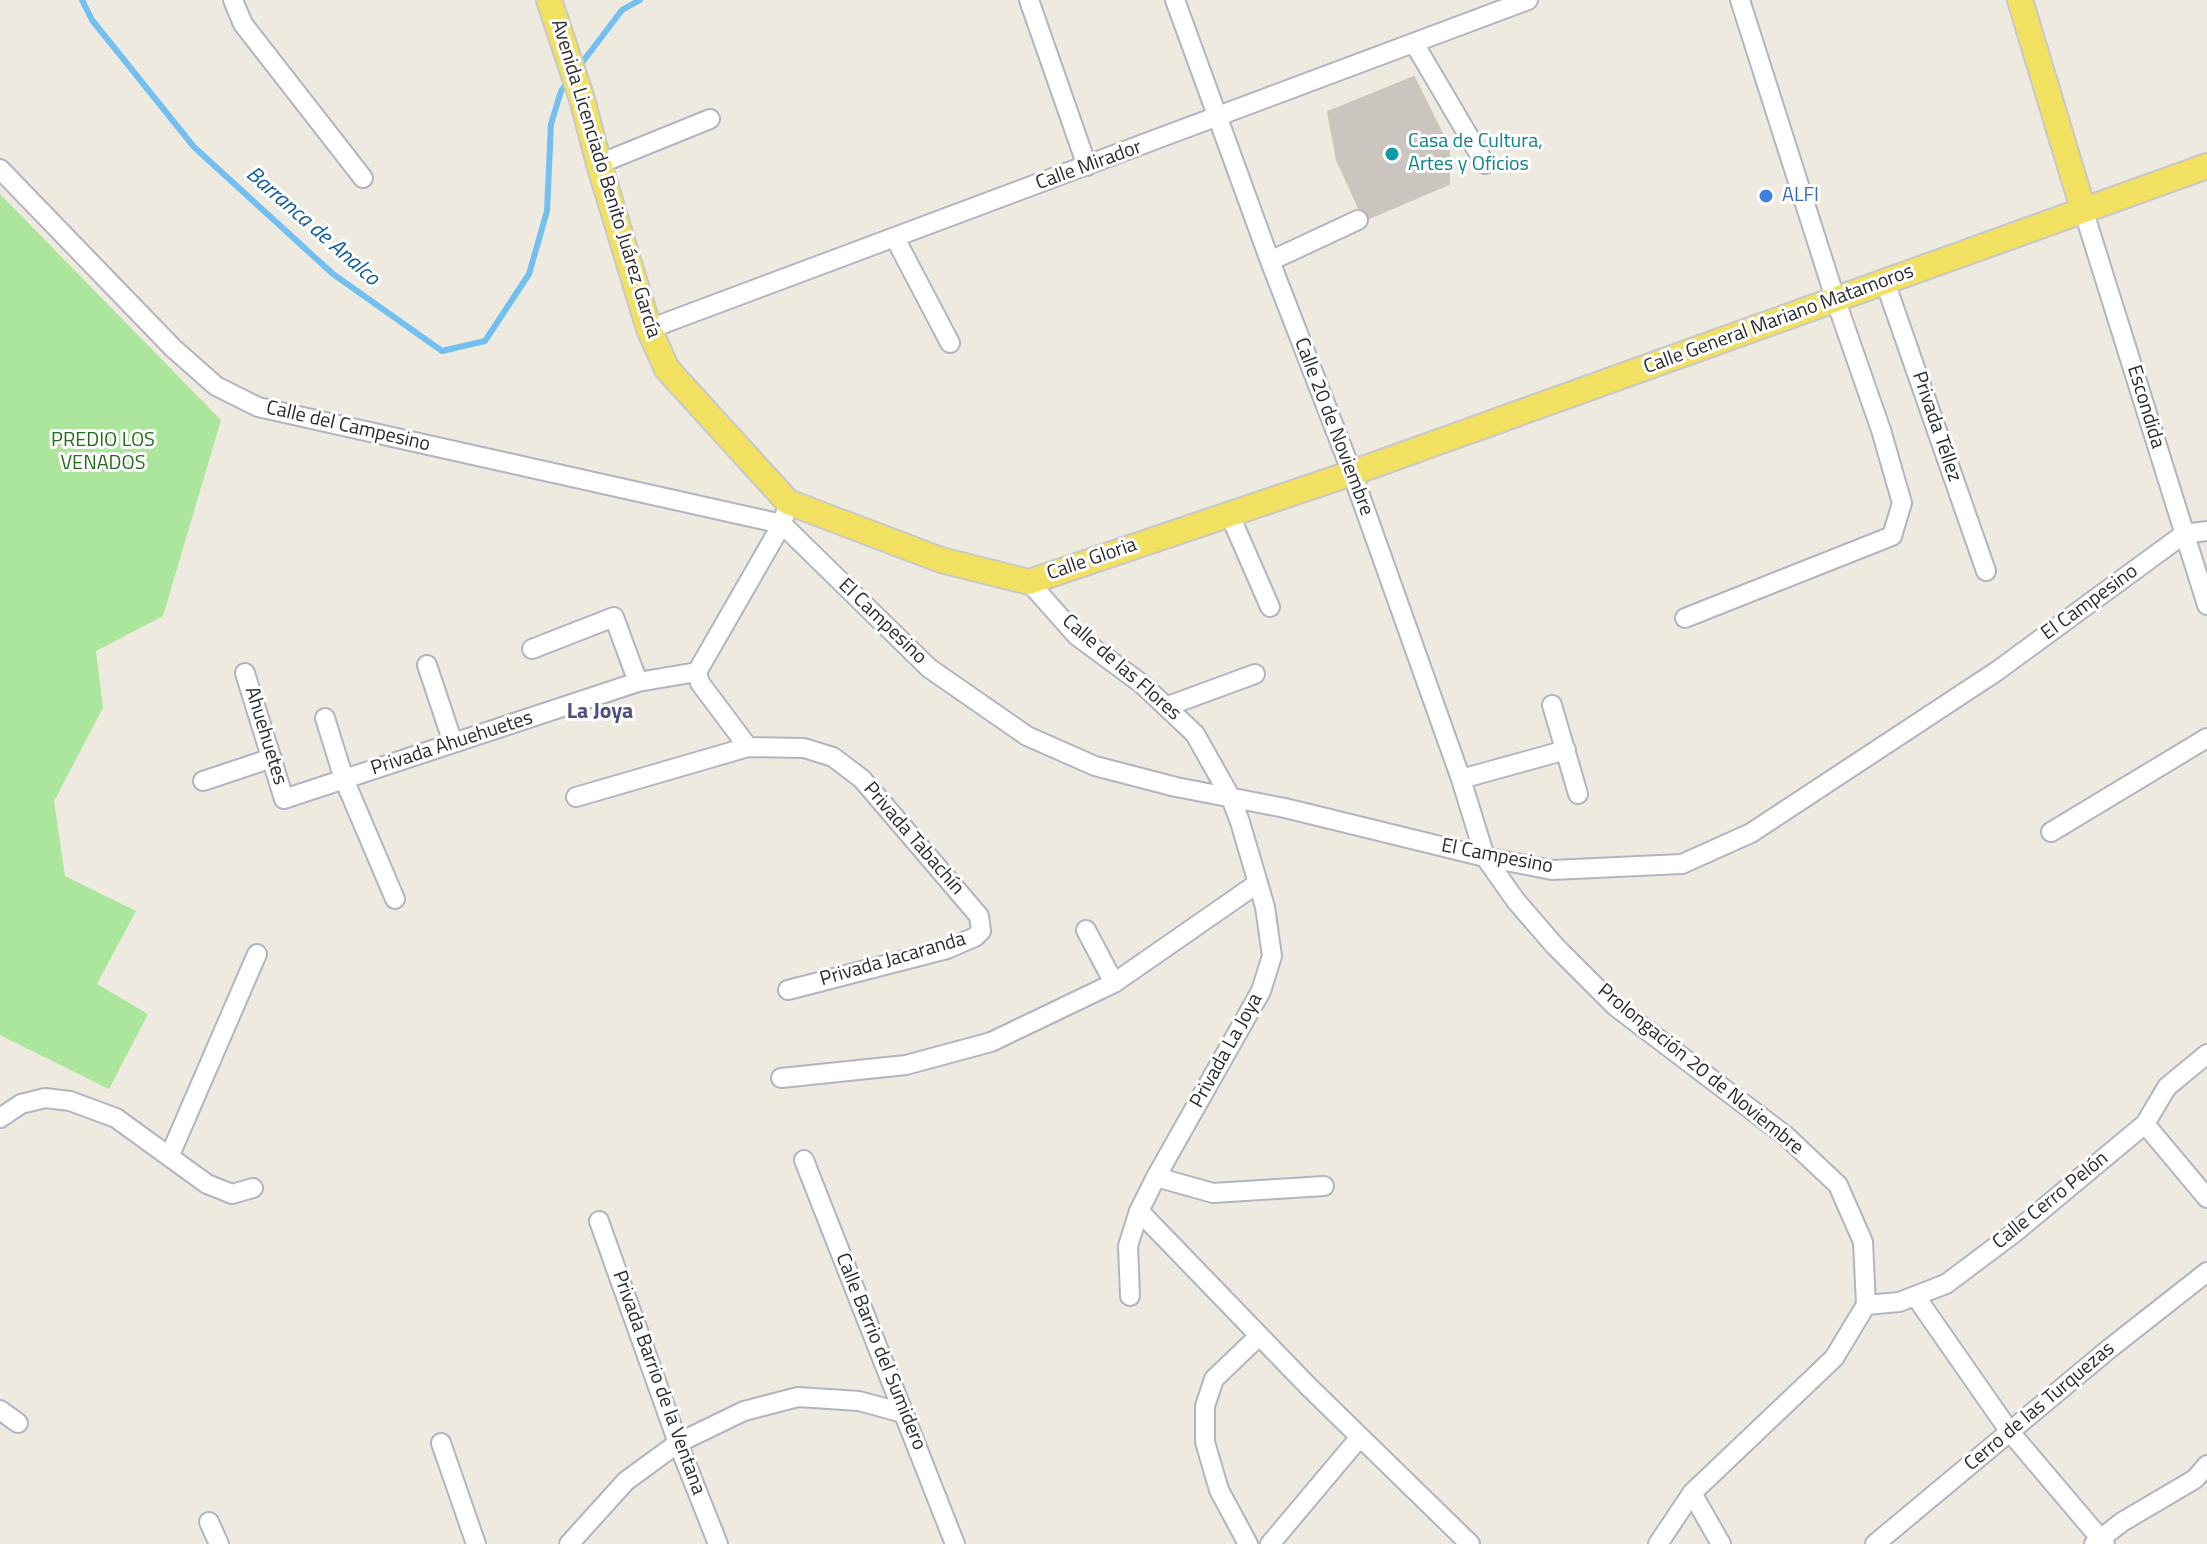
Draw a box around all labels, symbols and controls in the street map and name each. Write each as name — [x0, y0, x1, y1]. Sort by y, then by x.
street label: Avenida Licenciado Benito Juárez García — [545, 17, 665, 341]
place label: Casa de Cultura, Artes y Oficios — [1408, 130, 1543, 177]
street label: Calle Mirador — [1033, 136, 1145, 196]
marker: Casa de Cultura, Artes y Oficios — [1383, 145, 1401, 163]
water label: Barranca de Analco — [240, 162, 384, 292]
place label: ALFI — [1782, 184, 1819, 208]
marker: ALFI — [1757, 187, 1775, 205]
street label: Calle General Mariano Matamoros — [1641, 260, 1917, 380]
street label: Calle 20 de Noviembre — [1288, 335, 1378, 519]
street label: Escondida — [2121, 362, 2169, 452]
street label: Privada Téllez — [1906, 369, 1966, 485]
street label: Calle del Campesino — [264, 396, 432, 458]
park label: PREDIO LOS VENADOS — [51, 429, 155, 476]
street label: Calle Gloria — [1044, 533, 1140, 587]
street label: El Campesino — [2037, 560, 2143, 646]
street label: El Campesino — [833, 574, 931, 670]
street label: Calle de las Flores — [1057, 610, 1185, 726]
street label: Ahuehuetes — [239, 684, 291, 788]
district label: La Joya — [567, 700, 633, 726]
street label: Privada Ahuehuetes — [368, 707, 536, 781]
street label: Privada Tabachín — [858, 778, 968, 900]
street label: El Campesino — [1439, 834, 1555, 880]
street label: Privada Jacaranda — [817, 928, 969, 992]
street label: Prolongación 20 de Noviembre — [1592, 979, 1808, 1161]
street label: Privada La Joya — [1186, 990, 1268, 1112]
street label: Calle Cerro Pelón — [1988, 1147, 2114, 1255]
street label: Calle Barrio del Sumidero — [829, 1250, 931, 1454]
street label: Privada Barrio de la Ventana — [606, 1268, 710, 1498]
street label: Cerro de las Turquezas — [1960, 1337, 2120, 1477]

